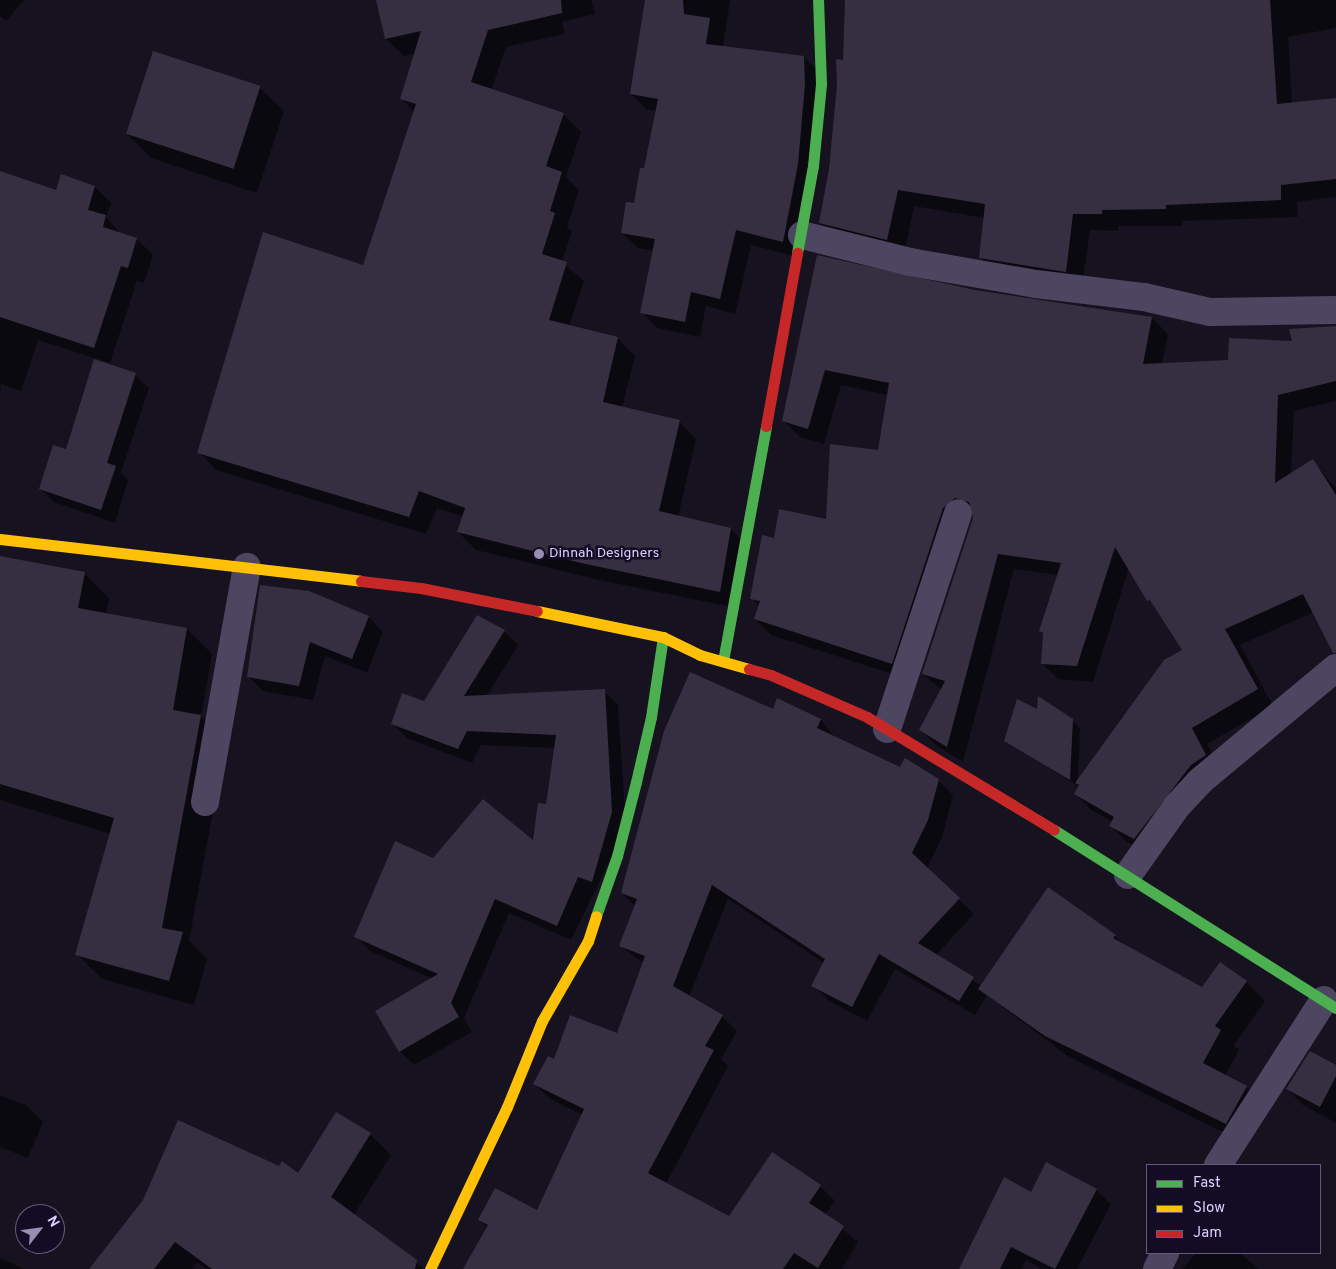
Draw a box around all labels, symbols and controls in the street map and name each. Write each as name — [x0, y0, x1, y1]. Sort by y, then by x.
place label: Dinnah Designers — [549, 546, 659, 562]
marker: Dinnah Designers — [533, 548, 545, 560]
legend — [1146, 1164, 1321, 1254]
text: Fast — [1193, 1174, 1221, 1193]
text: Slow — [1193, 1199, 1225, 1218]
north arrow — [15, 1204, 65, 1254]
text: N — [43, 1213, 62, 1230]
text: Jam — [1193, 1224, 1222, 1243]

